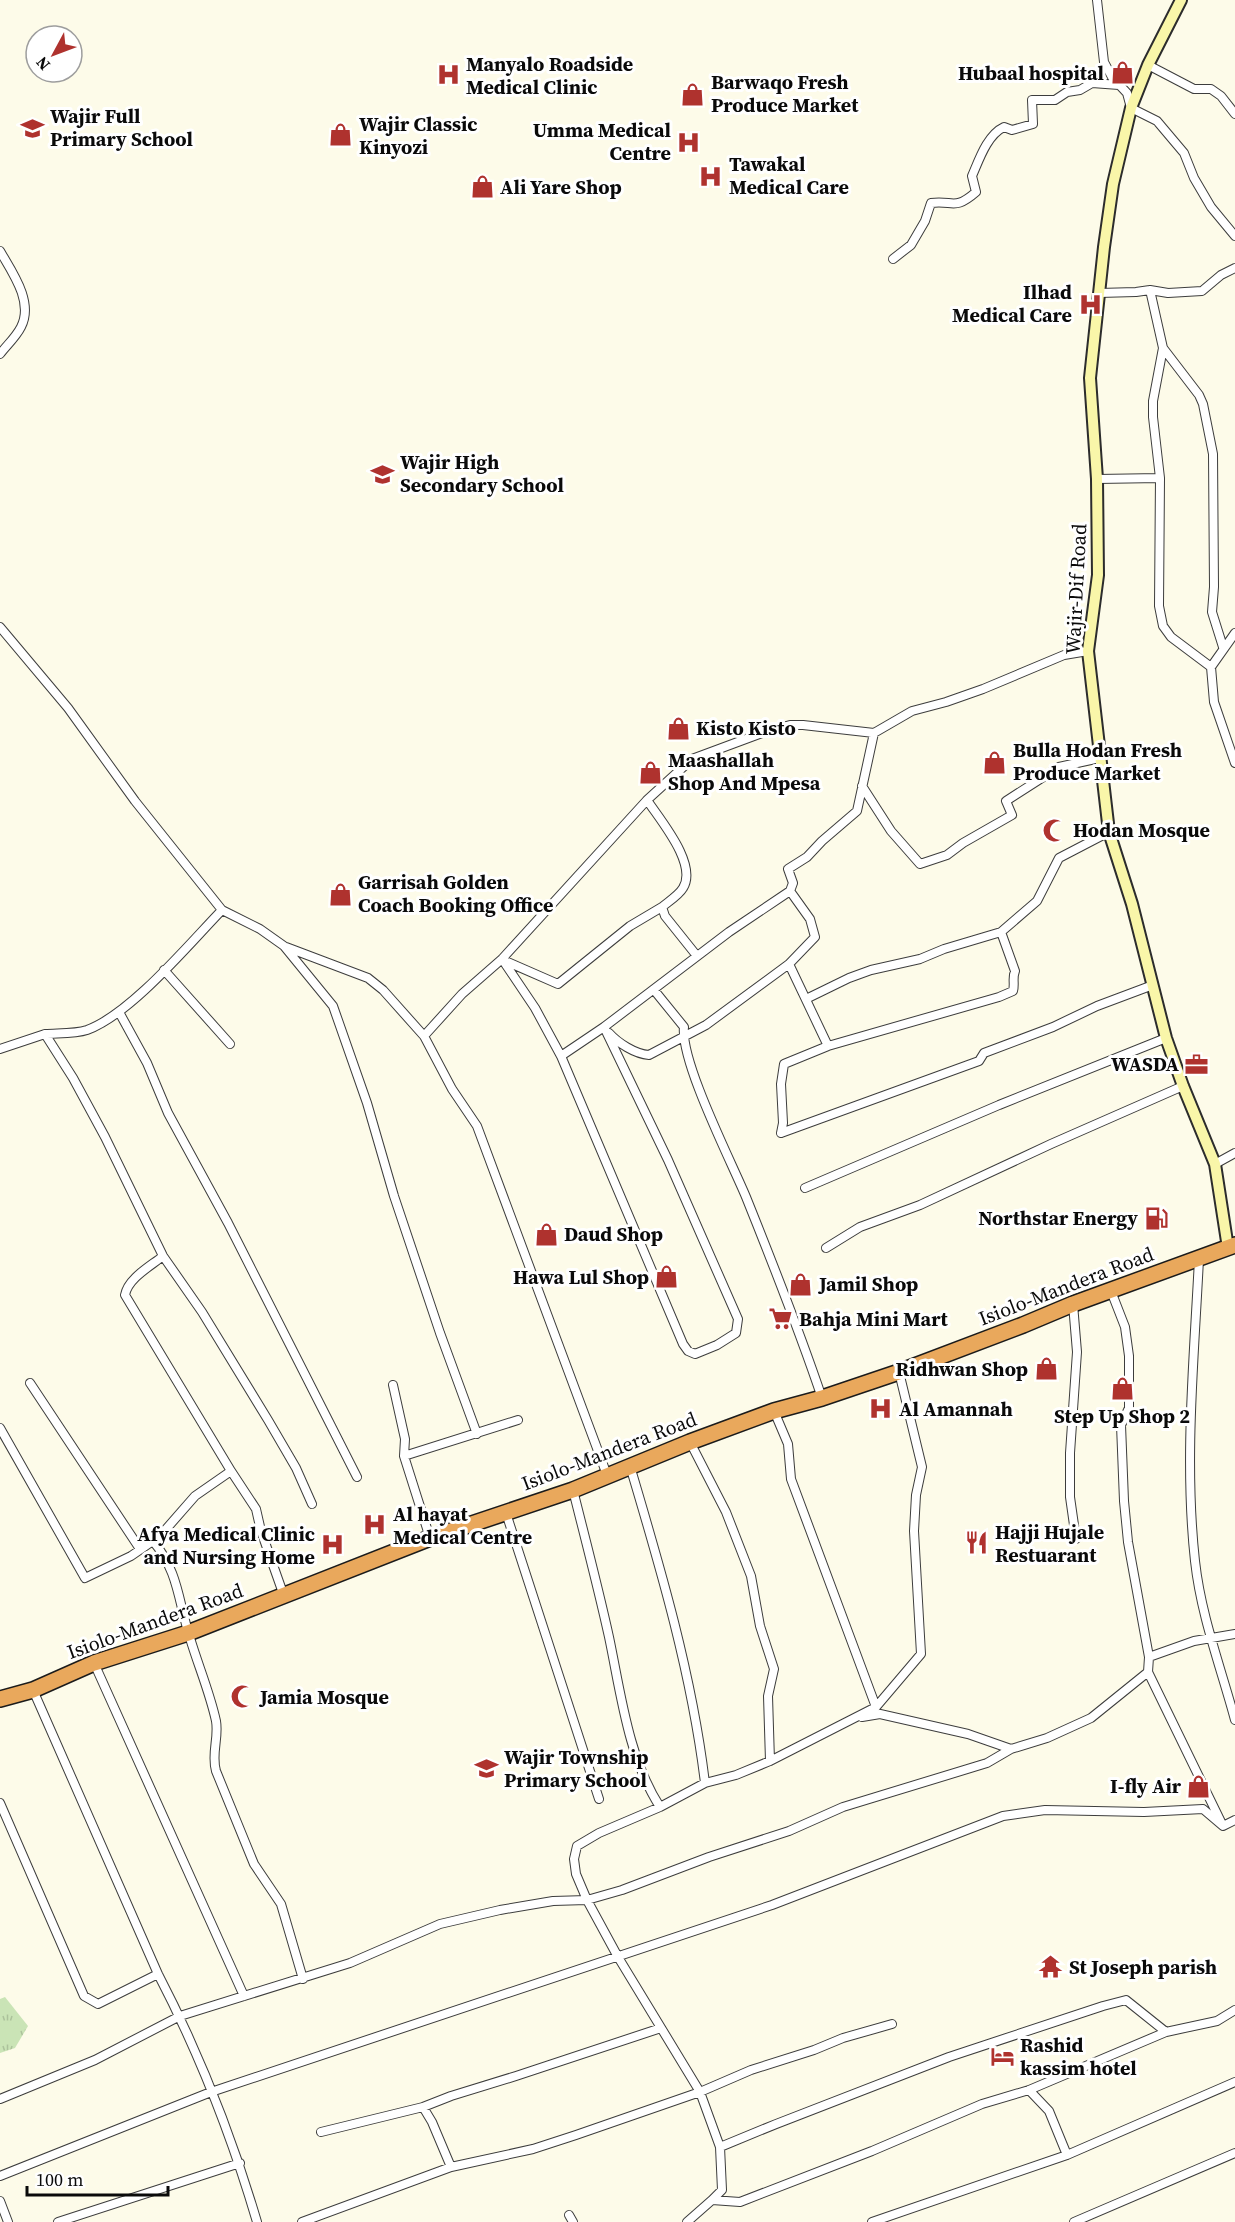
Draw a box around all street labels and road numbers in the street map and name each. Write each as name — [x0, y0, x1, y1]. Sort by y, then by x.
street label: Wajir-Dif Road — [1059, 522, 1093, 655]
street label: Isiolo-Mandera Road — [974, 1239, 1158, 1332]
street label: Isiolo-Mandera Road — [517, 1404, 701, 1497]
street label: Isiolo-Mandera Road — [63, 1576, 248, 1666]

